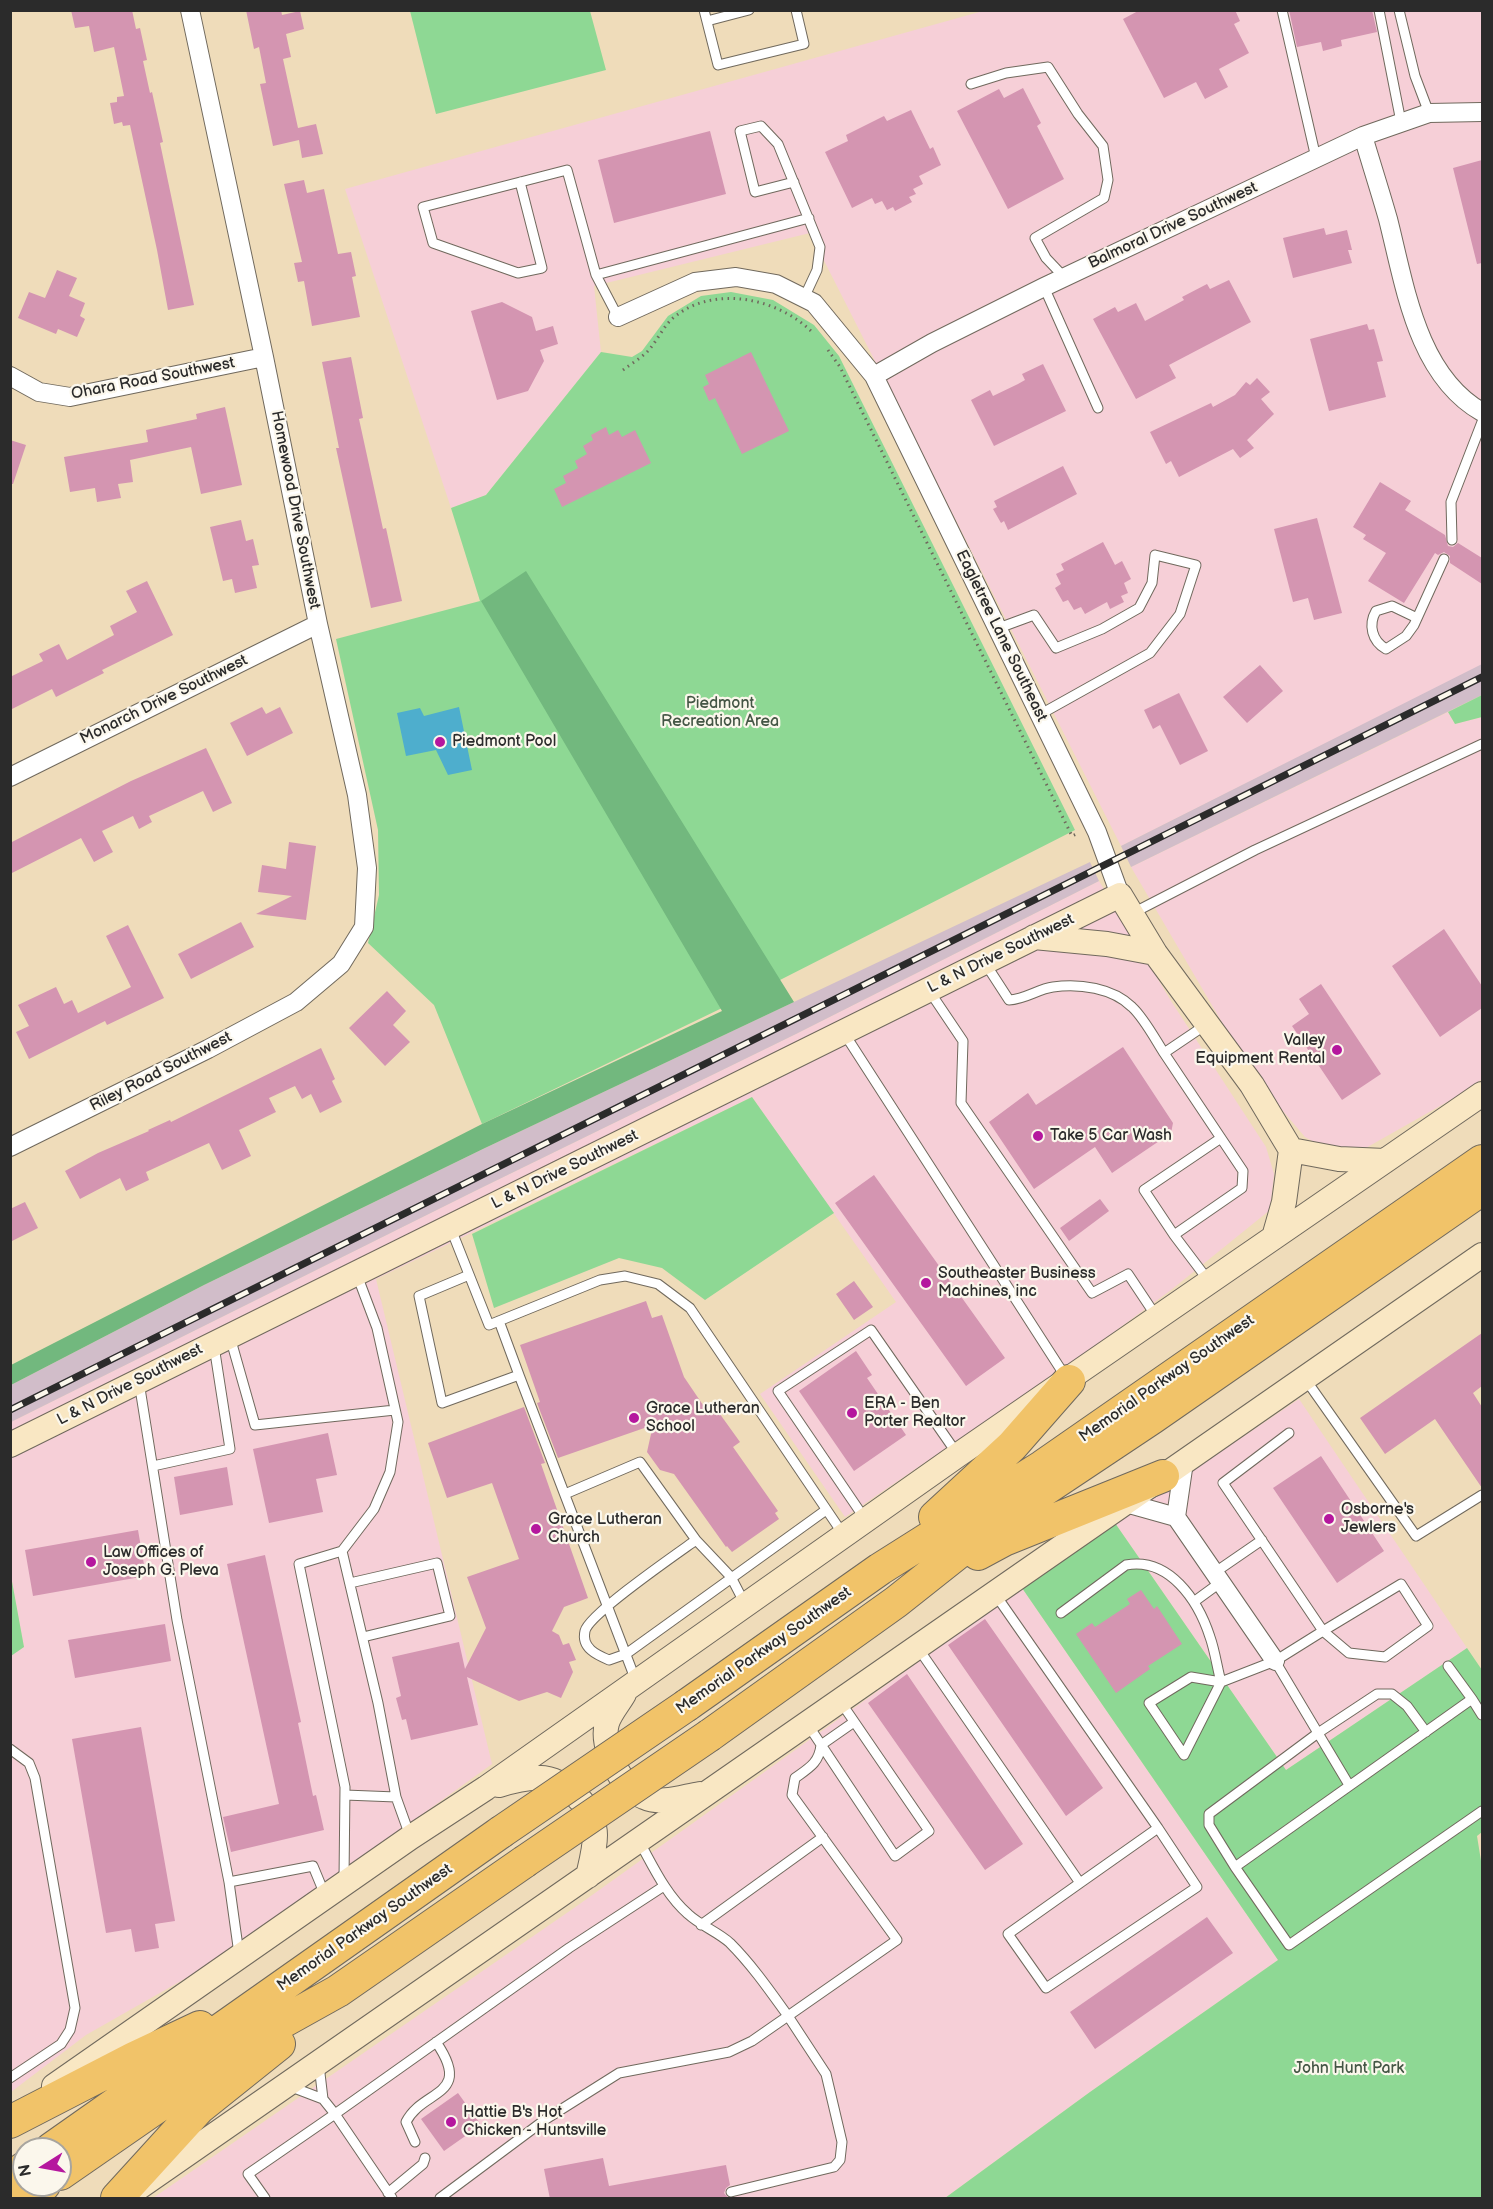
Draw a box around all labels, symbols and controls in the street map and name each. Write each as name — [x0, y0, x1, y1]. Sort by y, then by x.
street label: Balmoral Drive Southwest — [1085, 178, 1261, 274]
street label: Ohara Road Southwest — [70, 354, 236, 404]
street label: Homewood Drive Southwest — [266, 409, 324, 611]
street label: Eagletree Lane Southeast — [951, 547, 1051, 725]
street label: Monarch Drive Southwest — [77, 651, 251, 749]
park label: Piedmont Recreation Area — [661, 694, 779, 732]
place label: Piedmont Pool — [452, 732, 556, 752]
marker: Piedmont Pool — [433, 735, 447, 749]
street label: L & N Drive Southwest — [925, 910, 1077, 998]
street label: Riley Road Southwest — [87, 1028, 235, 1116]
place label: Valley Equipment Rental — [1195, 1031, 1325, 1069]
marker: Valley Equipment Rental — [1330, 1043, 1344, 1057]
street label: L & N Drive Southwest — [489, 1126, 641, 1214]
place label: Take 5 Car Wash — [1050, 1126, 1172, 1146]
marker: Take 5 Car Wash — [1031, 1129, 1045, 1143]
place label: Southeaster Business Machines, inc — [938, 1264, 1096, 1302]
marker: Southeaster Business Machines, inc — [919, 1276, 933, 1290]
street label: Memorial Parkway Southwest — [1076, 1311, 1258, 1447]
street label: L & N Drive Southwest — [54, 1340, 206, 1430]
place label: ERA - Ben Porter Realtor — [864, 1394, 965, 1432]
place label: Grace Lutheran School — [646, 1399, 760, 1437]
marker: ERA - Ben Porter Realtor — [845, 1406, 859, 1420]
marker: Grace Lutheran School — [627, 1411, 641, 1425]
place label: Osborne's Jewlers — [1341, 1500, 1414, 1538]
place label: Grace Lutheran Church — [548, 1510, 662, 1548]
marker: Osborne's Jewlers — [1322, 1512, 1336, 1526]
marker: Grace Lutheran Church — [529, 1522, 543, 1536]
place label: Law Offices of Joseph G. Pleva — [103, 1543, 219, 1581]
marker: Law Offices of Joseph G. Pleva — [84, 1555, 98, 1569]
street label: Memorial Parkway Southwest — [673, 1583, 855, 1719]
street label: Memorial Parkway Southwest — [274, 1860, 456, 1996]
park label: John Hunt Park — [1294, 2059, 1404, 2079]
place label: Hattie B's Hot Chicken - Huntsville — [463, 2103, 606, 2141]
marker: Hattie B's Hot Chicken - Huntsville — [444, 2115, 458, 2129]
north arrow — [12, 2137, 72, 2197]
text: N — [15, 2162, 36, 2178]

